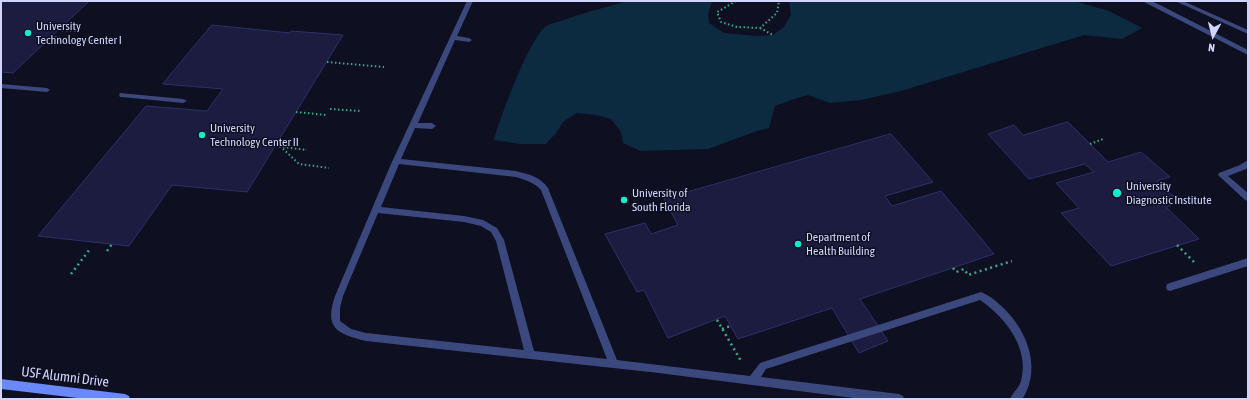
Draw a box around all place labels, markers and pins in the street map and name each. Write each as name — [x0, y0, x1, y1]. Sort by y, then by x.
place label: University Technology Center I — [36, 19, 122, 47]
marker: University Technology Center I — [23, 28, 33, 38]
place label: University Technology Center II — [210, 121, 299, 149]
marker: University Technology Center II — [197, 130, 207, 140]
place label: University Diagnostic Institute — [1126, 179, 1212, 207]
place label: University of South Florida — [632, 186, 690, 214]
marker: University Diagnostic Institute — [1111, 187, 1123, 199]
marker: University of South Florida — [619, 195, 629, 205]
place label: Department of Health Building — [806, 230, 875, 258]
marker: Department of Health Building — [793, 239, 803, 249]

